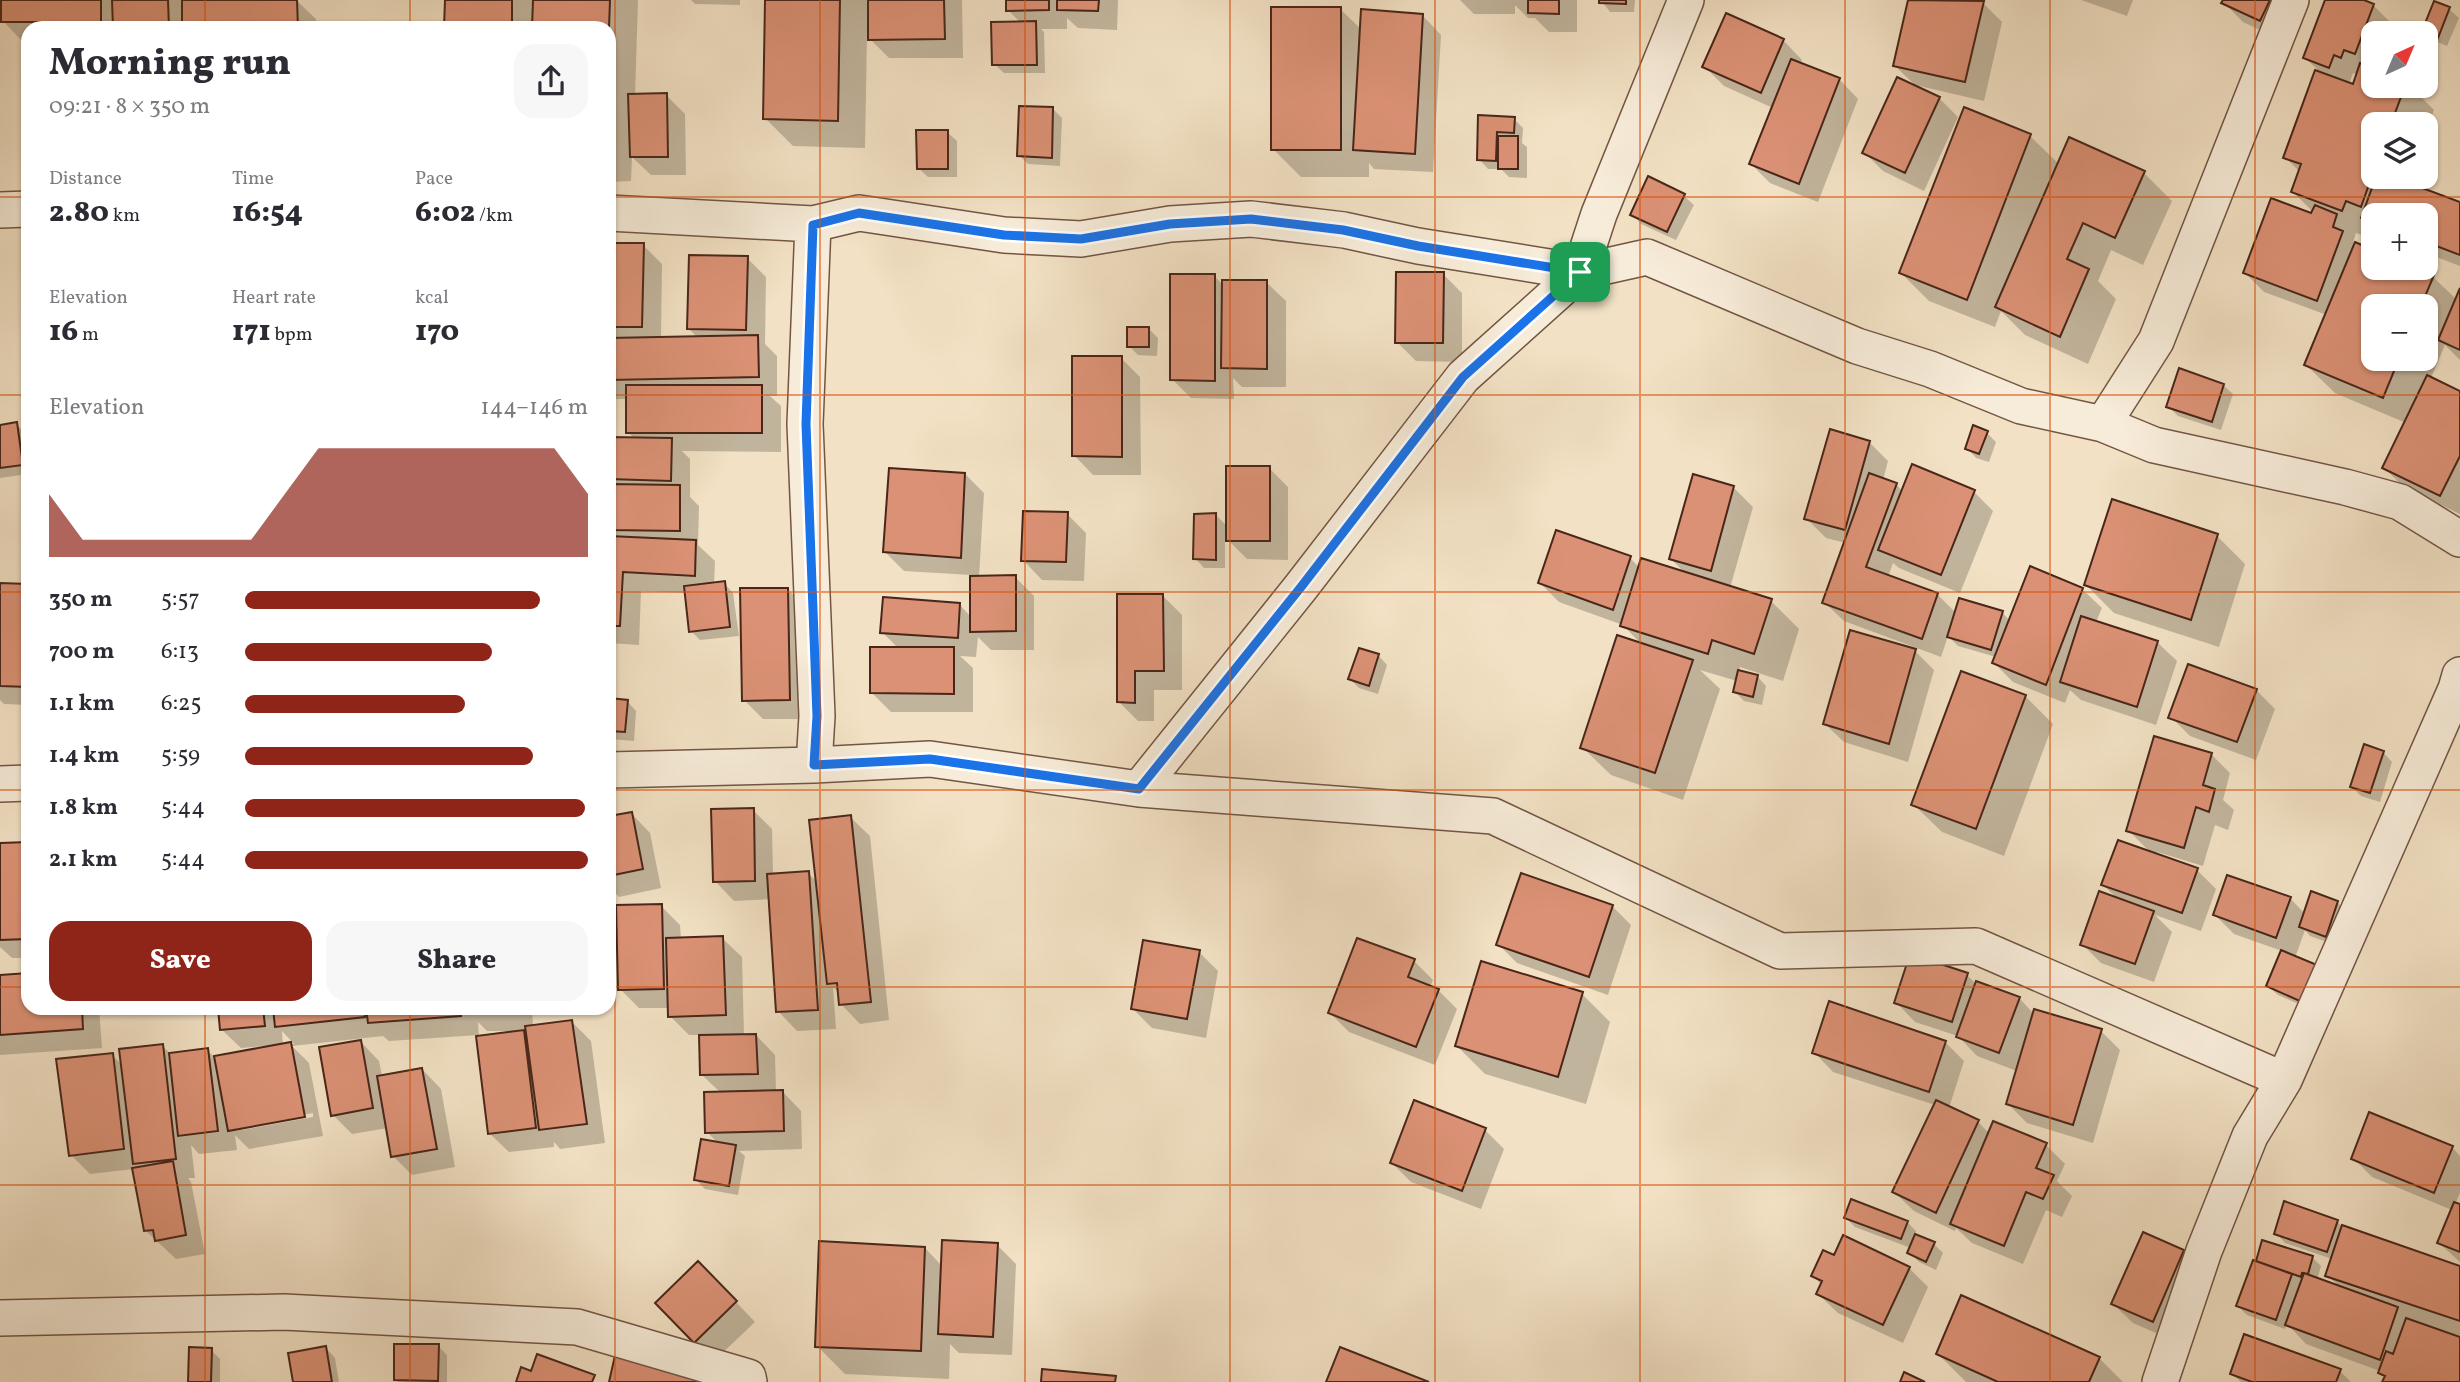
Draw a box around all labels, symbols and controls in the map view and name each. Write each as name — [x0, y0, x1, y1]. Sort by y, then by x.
north arrow — [2361, 21, 2438, 98]
map controls — [2361, 21, 2438, 371]
text: Morning run — [49, 38, 291, 91]
button: share — [514, 44, 588, 118]
text: 09:21 · 8 × 350 m — [49, 91, 210, 123]
button: layers — [2361, 112, 2438, 189]
text: Distance — [49, 166, 122, 192]
text: Time — [232, 166, 274, 192]
text: Pace — [415, 166, 453, 192]
text: 2.80 — [49, 192, 109, 234]
text: 16:54 — [232, 192, 303, 234]
text: 6:02 — [415, 192, 475, 234]
text: km — [109, 203, 140, 229]
text: /km — [475, 203, 513, 229]
button: + — [2361, 203, 2438, 280]
pin — [1550, 242, 1610, 302]
icon: arrive — [1561, 253, 1599, 291]
text: Elevation — [49, 285, 128, 311]
text: Heart rate — [232, 285, 316, 311]
text: kcal — [415, 285, 449, 311]
button: − — [2361, 294, 2438, 371]
text: 16 — [49, 311, 78, 353]
text: 171 — [232, 311, 271, 353]
text: 170 — [415, 311, 459, 353]
text: m — [78, 322, 99, 348]
text: bpm — [271, 322, 313, 348]
text: Elevation — [49, 392, 145, 424]
text: 144–146 m — [480, 392, 588, 424]
text: 350 m — [49, 584, 113, 616]
text: 5:57 — [161, 584, 200, 616]
text: 700 m — [49, 636, 115, 668]
text: 6:13 — [161, 636, 199, 668]
text: 1.1 km — [49, 688, 115, 720]
text: 6:25 — [161, 688, 201, 720]
text: 1.4 km — [49, 740, 120, 772]
text: 5:59 — [161, 740, 200, 772]
text: 1.8 km — [49, 792, 118, 824]
text: 5:44 — [161, 792, 205, 824]
text: 2.1 km — [49, 844, 118, 876]
text: 5:44 — [161, 844, 205, 876]
button: Save — [49, 921, 312, 1001]
button: Share — [326, 921, 588, 1001]

